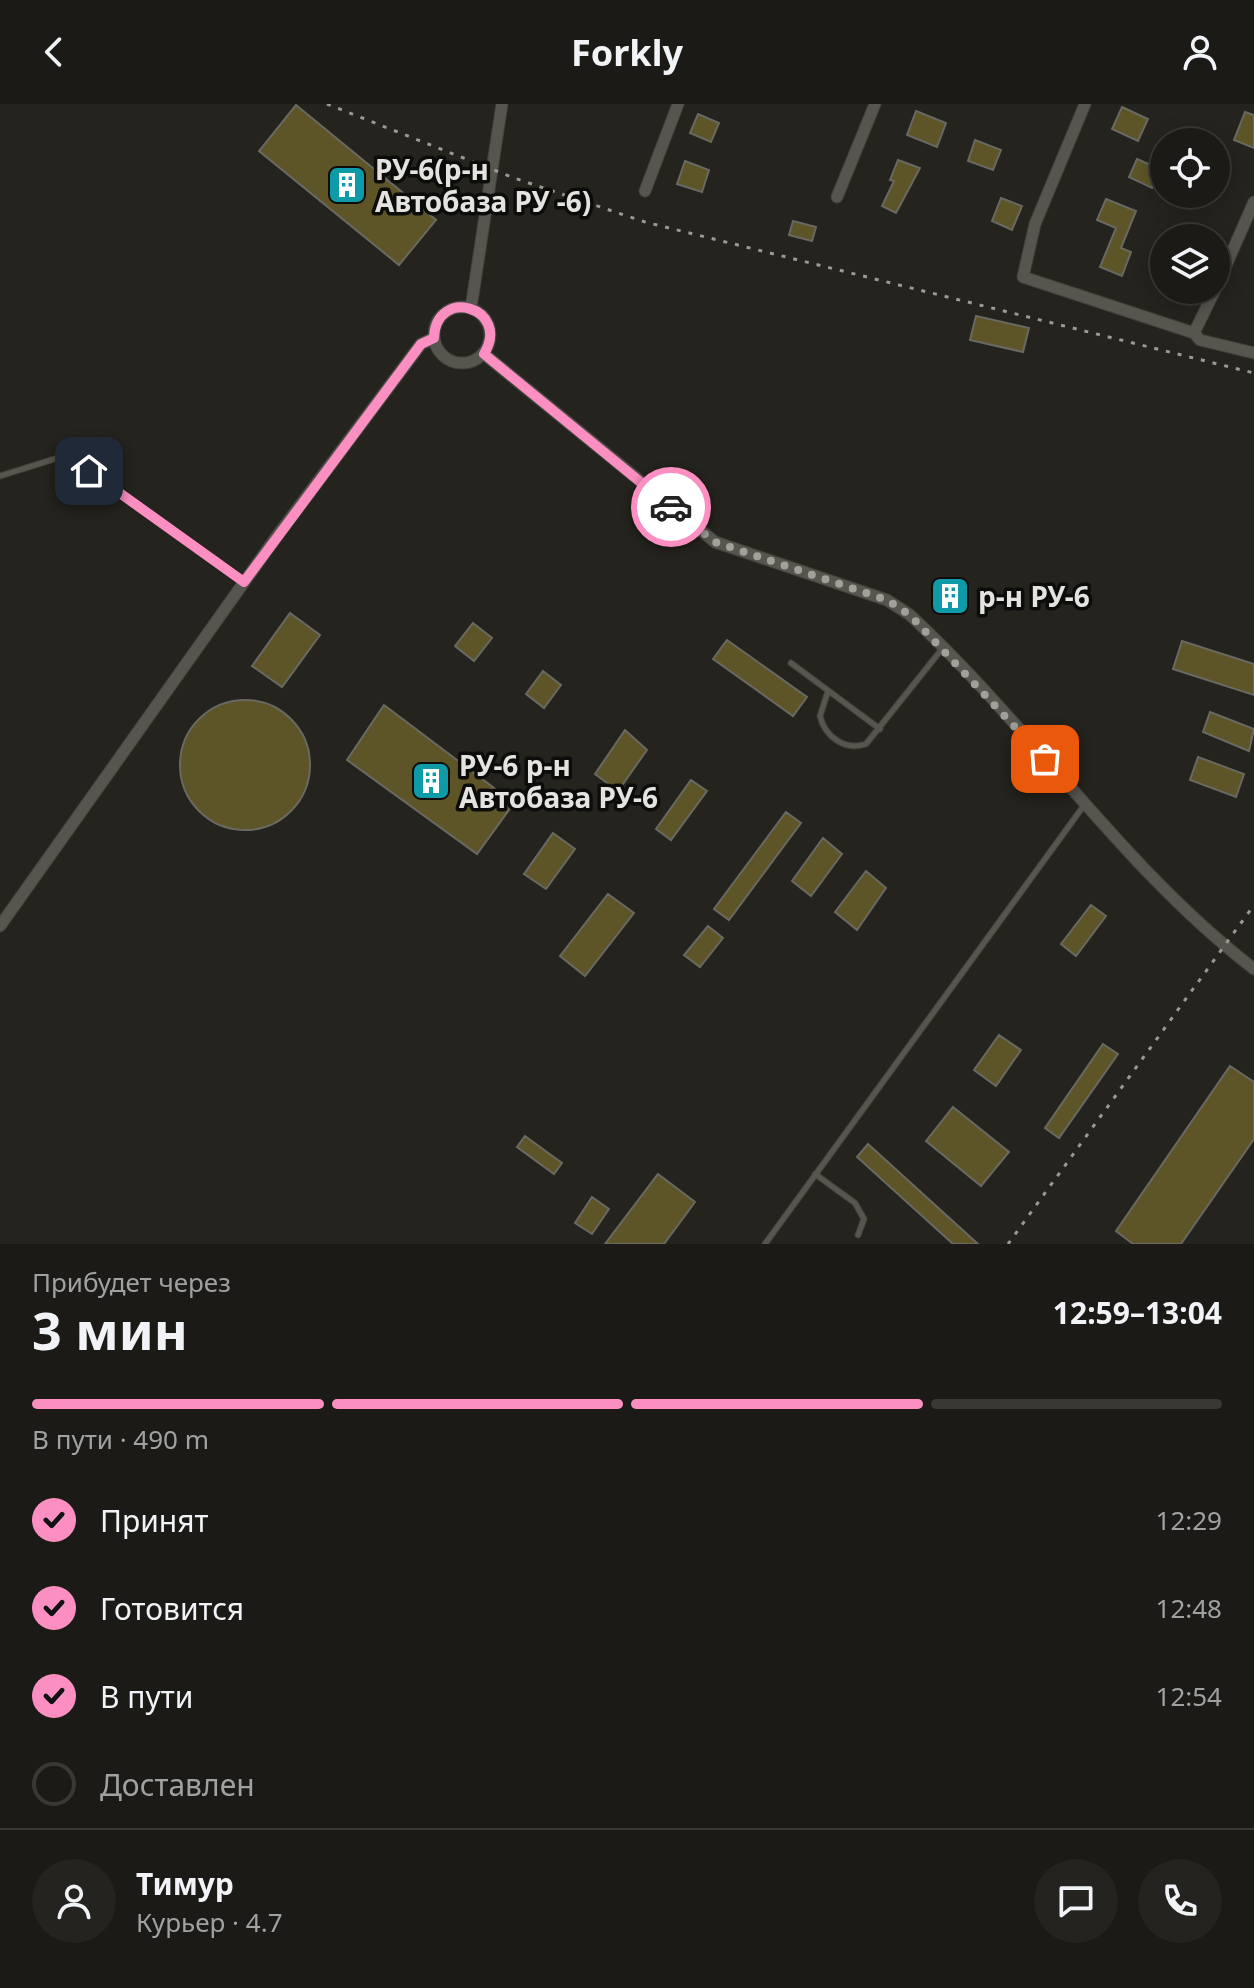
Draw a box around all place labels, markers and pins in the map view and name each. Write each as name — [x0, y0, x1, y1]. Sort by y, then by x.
place label: РУ-6(р-н Автобаза РУ -6) — [375, 150, 591, 220]
building icon: РУ-6(р-н Автобаза РУ -6) — [326, 164, 368, 206]
pin — [55, 437, 123, 505]
building icon: р-н РУ-6 — [929, 575, 971, 617]
place label: р-н РУ-6 — [978, 577, 1090, 615]
pin — [1011, 725, 1079, 793]
place label: РУ-6 р-н Автобаза РУ-6 — [459, 746, 658, 816]
building icon: РУ-6 р-н Автобаза РУ-6 — [410, 760, 452, 802]

